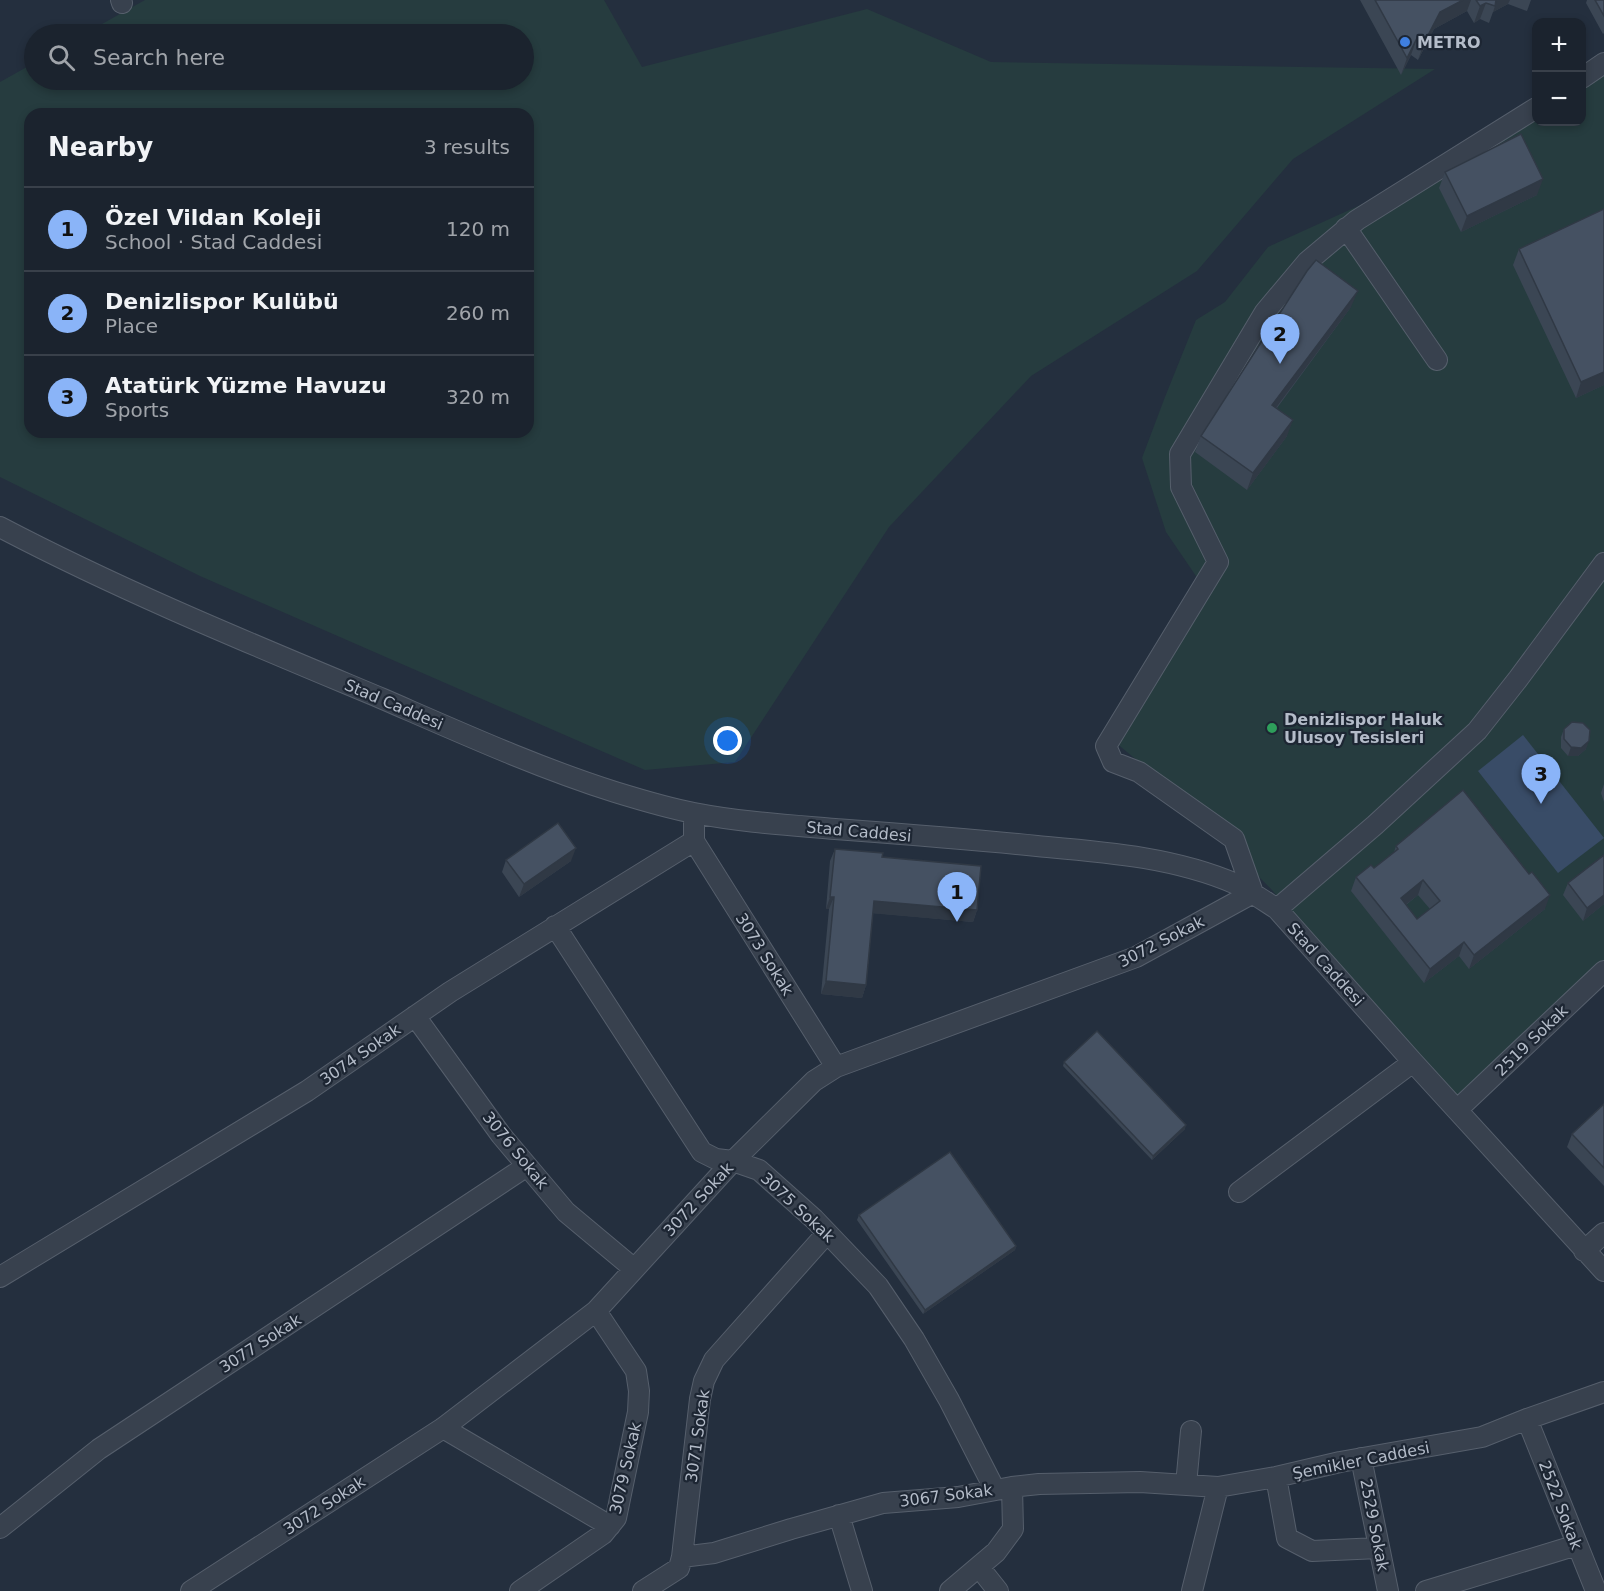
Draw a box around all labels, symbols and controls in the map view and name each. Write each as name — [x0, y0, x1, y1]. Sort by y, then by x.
map controls — [1532, 18, 1586, 126]
button: + — [1532, 18, 1586, 72]
search box — [24, 24, 534, 90]
place label: METRO — [1417, 33, 1481, 52]
marker: METRO — [1398, 35, 1412, 49]
icon: search — [45, 41, 78, 74]
text: Search here — [93, 45, 225, 70]
button: − — [1532, 72, 1586, 126]
text: Nearby — [48, 132, 153, 162]
text: 3 results — [424, 135, 510, 159]
text: Özel Vildan Koleji — [105, 205, 322, 230]
text: 1 — [61, 217, 74, 241]
text: 120 m — [446, 217, 510, 241]
text: School · Stad Caddesi — [105, 230, 322, 254]
text: Denizlispor Kulübü — [105, 289, 339, 314]
text: 2 — [61, 301, 74, 325]
text: 260 m — [446, 301, 510, 325]
text: Place — [105, 314, 158, 338]
pin: 2 — [1260, 314, 1300, 364]
text: Atatürk Yüzme Havuzu — [105, 373, 387, 398]
text: 3 — [61, 385, 74, 409]
text: 320 m — [446, 385, 510, 409]
text: Sports — [105, 398, 169, 422]
street label: Stad Caddesi — [342, 675, 446, 734]
place label: Denizlispor Haluk Ulusoy Tesisleri — [1284, 710, 1443, 747]
marker: Denizlispor Haluk Ulusoy Tesisleri — [1265, 721, 1279, 735]
your location — [713, 726, 742, 755]
pin: 3 — [1522, 754, 1560, 804]
street label: Stad Caddesi — [806, 817, 912, 846]
pin: 1 — [938, 872, 976, 922]
street label: 3073 Sokak — [732, 909, 798, 1000]
street label: 3072 Sokak — [1115, 911, 1208, 971]
street label: Stad Caddesi — [1283, 919, 1368, 1010]
street label: 2519 Sokak — [1491, 1000, 1572, 1080]
street label: 3074 Sokak — [316, 1019, 405, 1089]
street label: 3076 Sokak — [479, 1108, 553, 1193]
street label: 3072 Sokak — [659, 1158, 738, 1240]
street label: 3075 Sokak — [757, 1168, 839, 1247]
street label: 3077 Sokak — [216, 1310, 305, 1377]
street label: 3071 Sokak — [682, 1388, 714, 1484]
street label: 3079 Sokak — [606, 1420, 645, 1516]
street label: Şemikler Caddesi — [1291, 1438, 1431, 1483]
street label: 2522 Sokak — [1535, 1458, 1586, 1553]
street label: 3072 Sokak — [280, 1472, 369, 1539]
street label: 2529 Sokak — [1356, 1477, 1393, 1574]
street label: 3067 Sokak — [898, 1480, 994, 1511]

